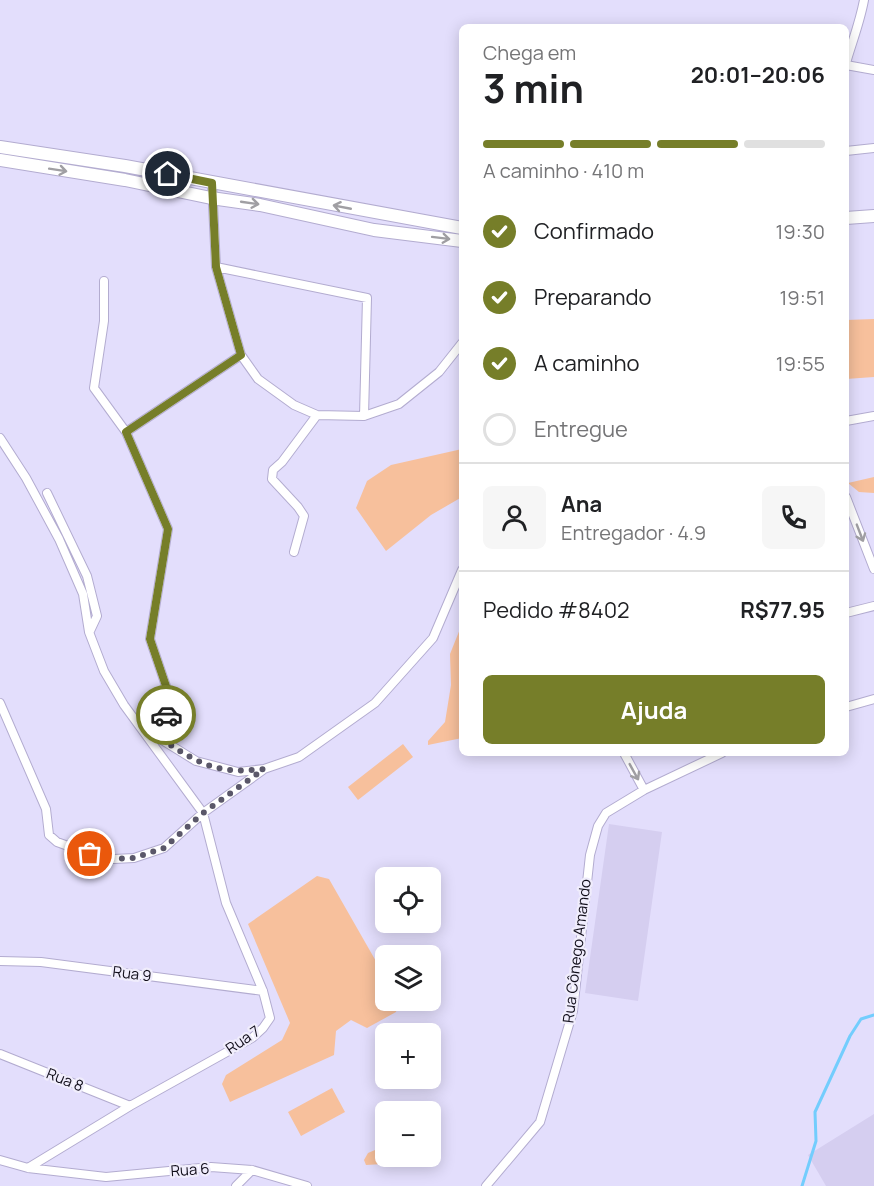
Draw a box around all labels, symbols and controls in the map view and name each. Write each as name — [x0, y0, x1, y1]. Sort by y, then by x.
text: Chega em — [483, 39, 576, 66]
text: 20:01–20:06 — [691, 60, 825, 90]
text: 3 min — [483, 61, 584, 115]
pin — [142, 148, 193, 199]
icon: home — [151, 157, 184, 190]
text: A caminho · 410 m — [483, 157, 644, 184]
one-way arrow — [47, 164, 67, 175]
one-way arrow — [239, 198, 259, 209]
one-way arrow — [333, 201, 353, 212]
icon: check — [483, 215, 516, 248]
text: Confirmado — [534, 216, 654, 246]
text: 19:30 — [776, 218, 825, 245]
one-way arrow — [431, 233, 451, 244]
icon: check — [483, 281, 516, 314]
text: Preparando — [534, 282, 652, 312]
text: 19:51 — [779, 284, 825, 311]
icon: check — [483, 347, 516, 380]
text: A caminho — [534, 348, 640, 378]
text: 19:55 — [776, 350, 825, 377]
text: Entregue — [534, 414, 628, 444]
button: person — [483, 486, 546, 549]
button: phone — [762, 486, 825, 549]
text: Ana — [561, 489, 602, 519]
text: Entregador · 4.9 — [561, 519, 706, 546]
one-way arrow — [855, 523, 866, 542]
text: Pedido #8402 — [483, 595, 630, 625]
text: R$77.95 — [740, 595, 825, 625]
button: Ajuda — [483, 675, 825, 744]
courier — [136, 685, 196, 745]
icon: car — [150, 699, 183, 732]
one-way arrow — [629, 762, 640, 780]
pin — [64, 828, 115, 879]
icon: bag — [73, 837, 106, 870]
map controls — [375, 867, 441, 1167]
button: locate — [375, 867, 441, 933]
street label: Rua Cônego Amando — [557, 878, 596, 1024]
button: layers — [375, 945, 441, 1011]
street label: Rua 9 — [111, 961, 153, 986]
street label: Rua 7 — [221, 1020, 264, 1059]
button: + — [375, 1023, 441, 1089]
street label: Rua 8 — [43, 1063, 87, 1096]
button: − — [375, 1101, 441, 1167]
street label: Rua 6 — [170, 1158, 210, 1181]

